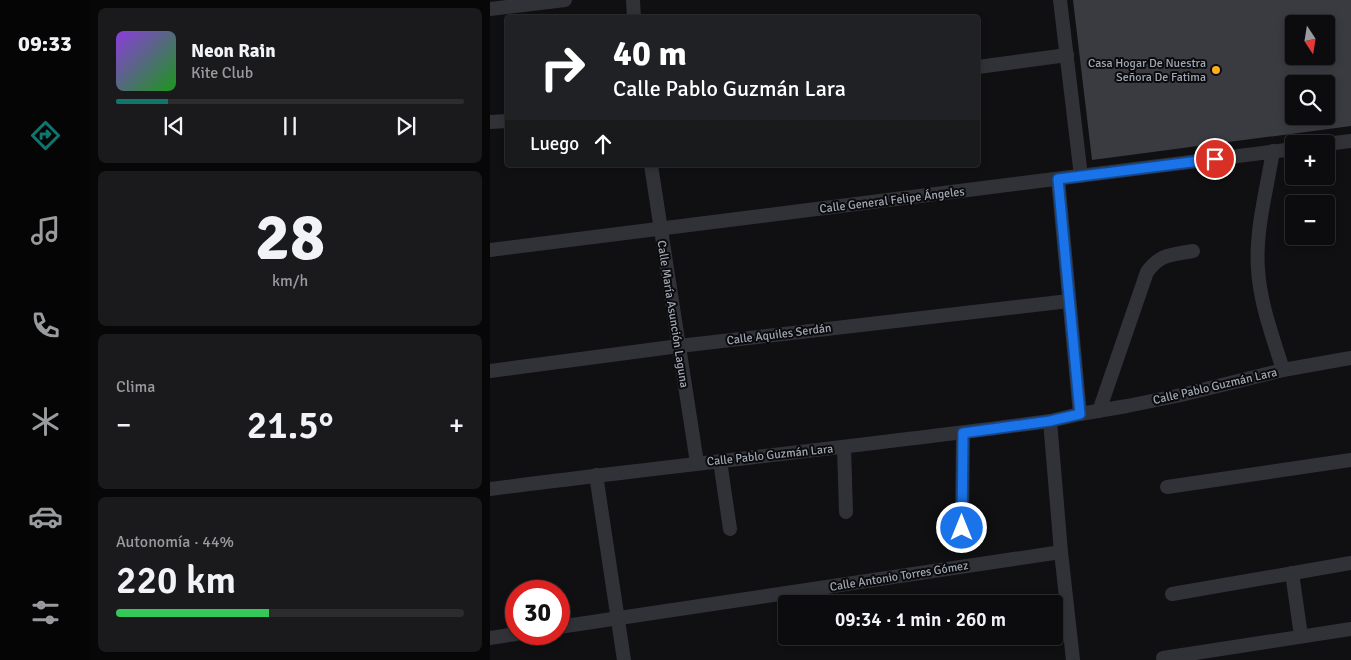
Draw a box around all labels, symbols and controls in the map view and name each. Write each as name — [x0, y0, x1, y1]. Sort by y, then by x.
north arrow — [1285, 15, 1335, 65]
map controls — [1285, 15, 1335, 245]
text: 09:33 — [18, 30, 72, 57]
text: 40 m — [613, 32, 687, 75]
icon: right — [530, 35, 595, 100]
text: Neon Rain — [191, 39, 276, 63]
place label: Casa Hogar De Nuestra Señora De Fatima — [1088, 56, 1206, 85]
text: Kite Club — [191, 63, 253, 83]
marker: Casa Hogar De Nuestra Señora De Fatima — [1210, 64, 1222, 76]
text: Calle Pablo Guzmán Lara — [613, 75, 846, 102]
button: search — [1285, 75, 1335, 125]
icon: previous — [160, 112, 188, 140]
icon: pause — [276, 112, 304, 140]
icon: next — [392, 112, 420, 140]
icon: directions — [28, 118, 63, 153]
icon: ahead — [589, 130, 617, 158]
text: Luego — [530, 132, 579, 156]
button: + — [1285, 135, 1335, 185]
pin — [1194, 138, 1236, 180]
icon: arrive — [1201, 145, 1229, 173]
street label: Calle General Felipe Ángeles — [819, 184, 965, 217]
button: − — [1285, 195, 1335, 245]
text: 28 — [255, 198, 325, 278]
icon: music — [28, 213, 63, 248]
street label: Calle María Asunción Laguna — [653, 239, 692, 389]
text: km/h — [272, 271, 308, 291]
icon: phone — [28, 308, 63, 343]
street label: Calle Aquiles Serdán — [726, 321, 832, 348]
street label: Calle Pablo Guzmán Lara — [1152, 365, 1279, 408]
text: Clima — [116, 377, 155, 397]
text: 21.5° — [247, 402, 333, 449]
icon: climate — [28, 404, 63, 439]
text: − — [116, 408, 131, 442]
text: + — [449, 408, 464, 442]
street label: Calle Pablo Guzmán Lara — [706, 441, 834, 470]
icon: car — [28, 499, 63, 534]
position arrow — [935, 501, 987, 553]
text: Autonomía · 44% — [116, 532, 234, 552]
text: 220 km — [116, 557, 236, 604]
street label: Calle Antonio Torres Gómez — [829, 558, 969, 595]
speed limit sign: 30 — [505, 580, 570, 645]
icon: filters — [28, 595, 63, 630]
text: 09:34 · 1 min · 260 m — [835, 608, 1006, 632]

